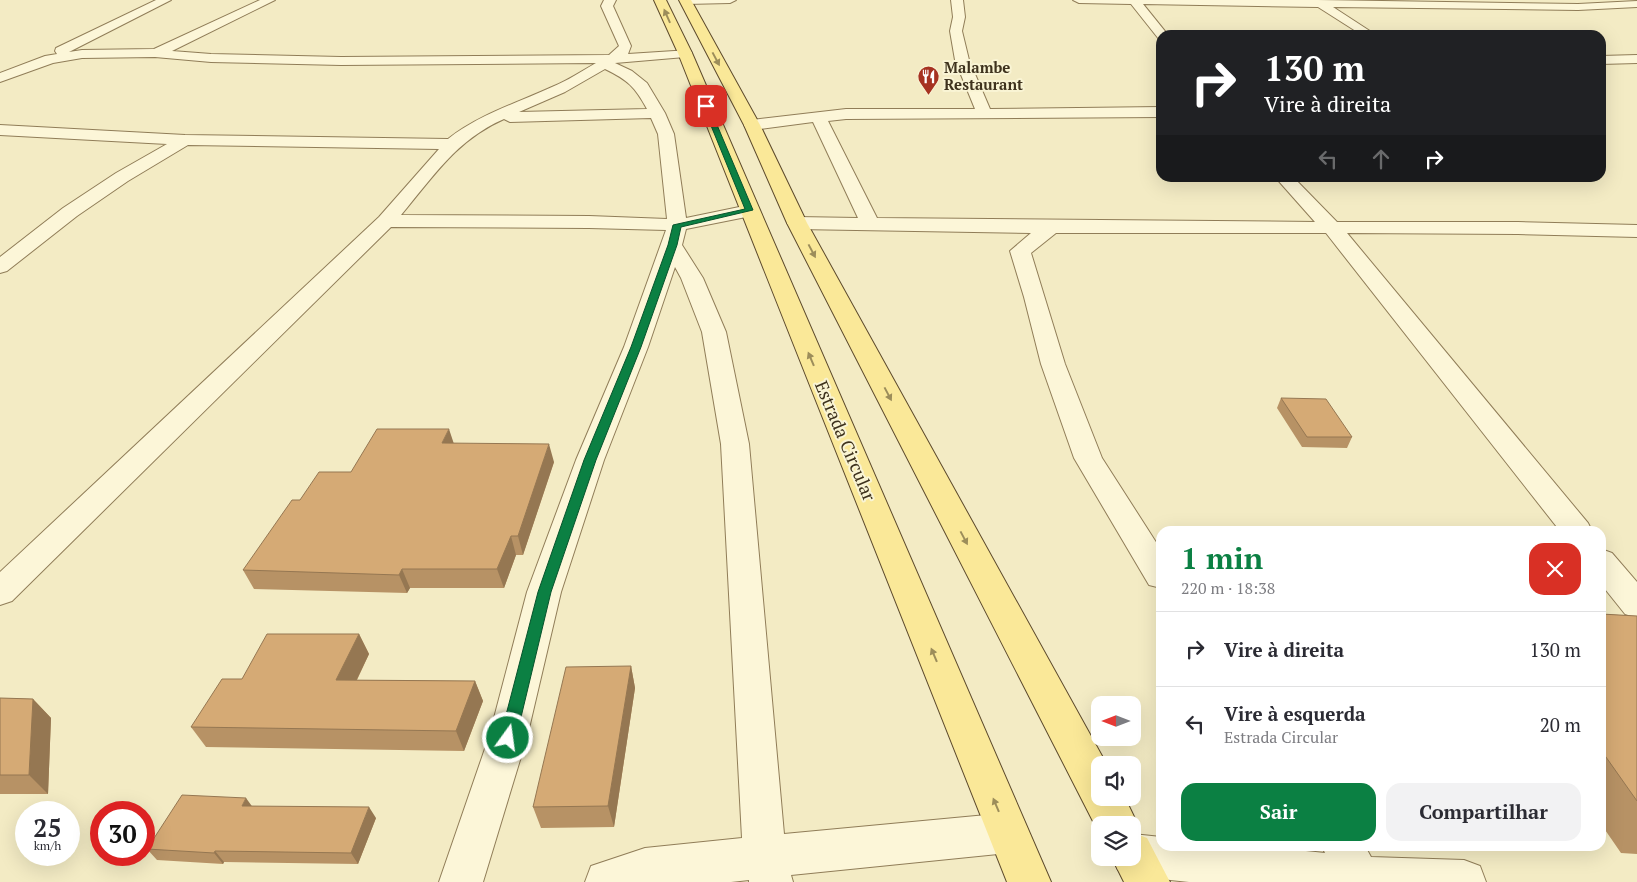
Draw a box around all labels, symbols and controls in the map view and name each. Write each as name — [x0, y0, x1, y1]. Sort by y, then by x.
one-way arrow — [663, 9, 671, 23]
text: 130 m — [1264, 45, 1365, 91]
icon: right — [1181, 50, 1246, 115]
one-way arrow — [712, 51, 720, 66]
place label: Malambe Restaurant — [944, 57, 1023, 94]
restaurant icon: Malambe Restaurant — [916, 65, 940, 96]
pin — [685, 85, 727, 127]
text: Vire à direita — [1264, 89, 1391, 118]
icon: arrive — [692, 92, 720, 120]
icon: left — [1314, 145, 1342, 173]
icon: ahead — [1367, 145, 1395, 173]
icon: right — [1420, 145, 1448, 173]
one-way arrow — [808, 244, 816, 258]
one-way arrow — [807, 352, 815, 366]
street label: Estrada Circular — [810, 377, 882, 505]
one-way arrow — [884, 387, 892, 402]
one-way arrow — [960, 531, 969, 545]
text: 1 min — [1181, 538, 1263, 578]
button: close — [1529, 543, 1581, 595]
text: 220 m · 18:38 — [1181, 577, 1275, 599]
icon: right — [1181, 635, 1209, 663]
text: Vire à direita — [1224, 637, 1344, 662]
text: 130 m — [1530, 637, 1581, 662]
one-way arrow — [930, 647, 938, 662]
north arrow — [1091, 696, 1141, 746]
map controls — [1091, 696, 1141, 866]
text: Vire à esquerda — [1224, 701, 1366, 726]
icon: left — [1181, 710, 1209, 738]
position arrow — [481, 711, 533, 763]
text: 20 m — [1540, 712, 1581, 737]
text: Estrada Circular — [1224, 726, 1338, 748]
button: sound — [1091, 756, 1141, 806]
button: Sair — [1181, 783, 1376, 841]
button: Compartilhar — [1386, 783, 1581, 841]
one-way arrow — [992, 798, 1000, 812]
speed limit sign: 30 — [90, 801, 155, 866]
text: 25 — [33, 811, 62, 844]
button: layers — [1091, 816, 1141, 866]
text: km/h — [34, 838, 61, 853]

